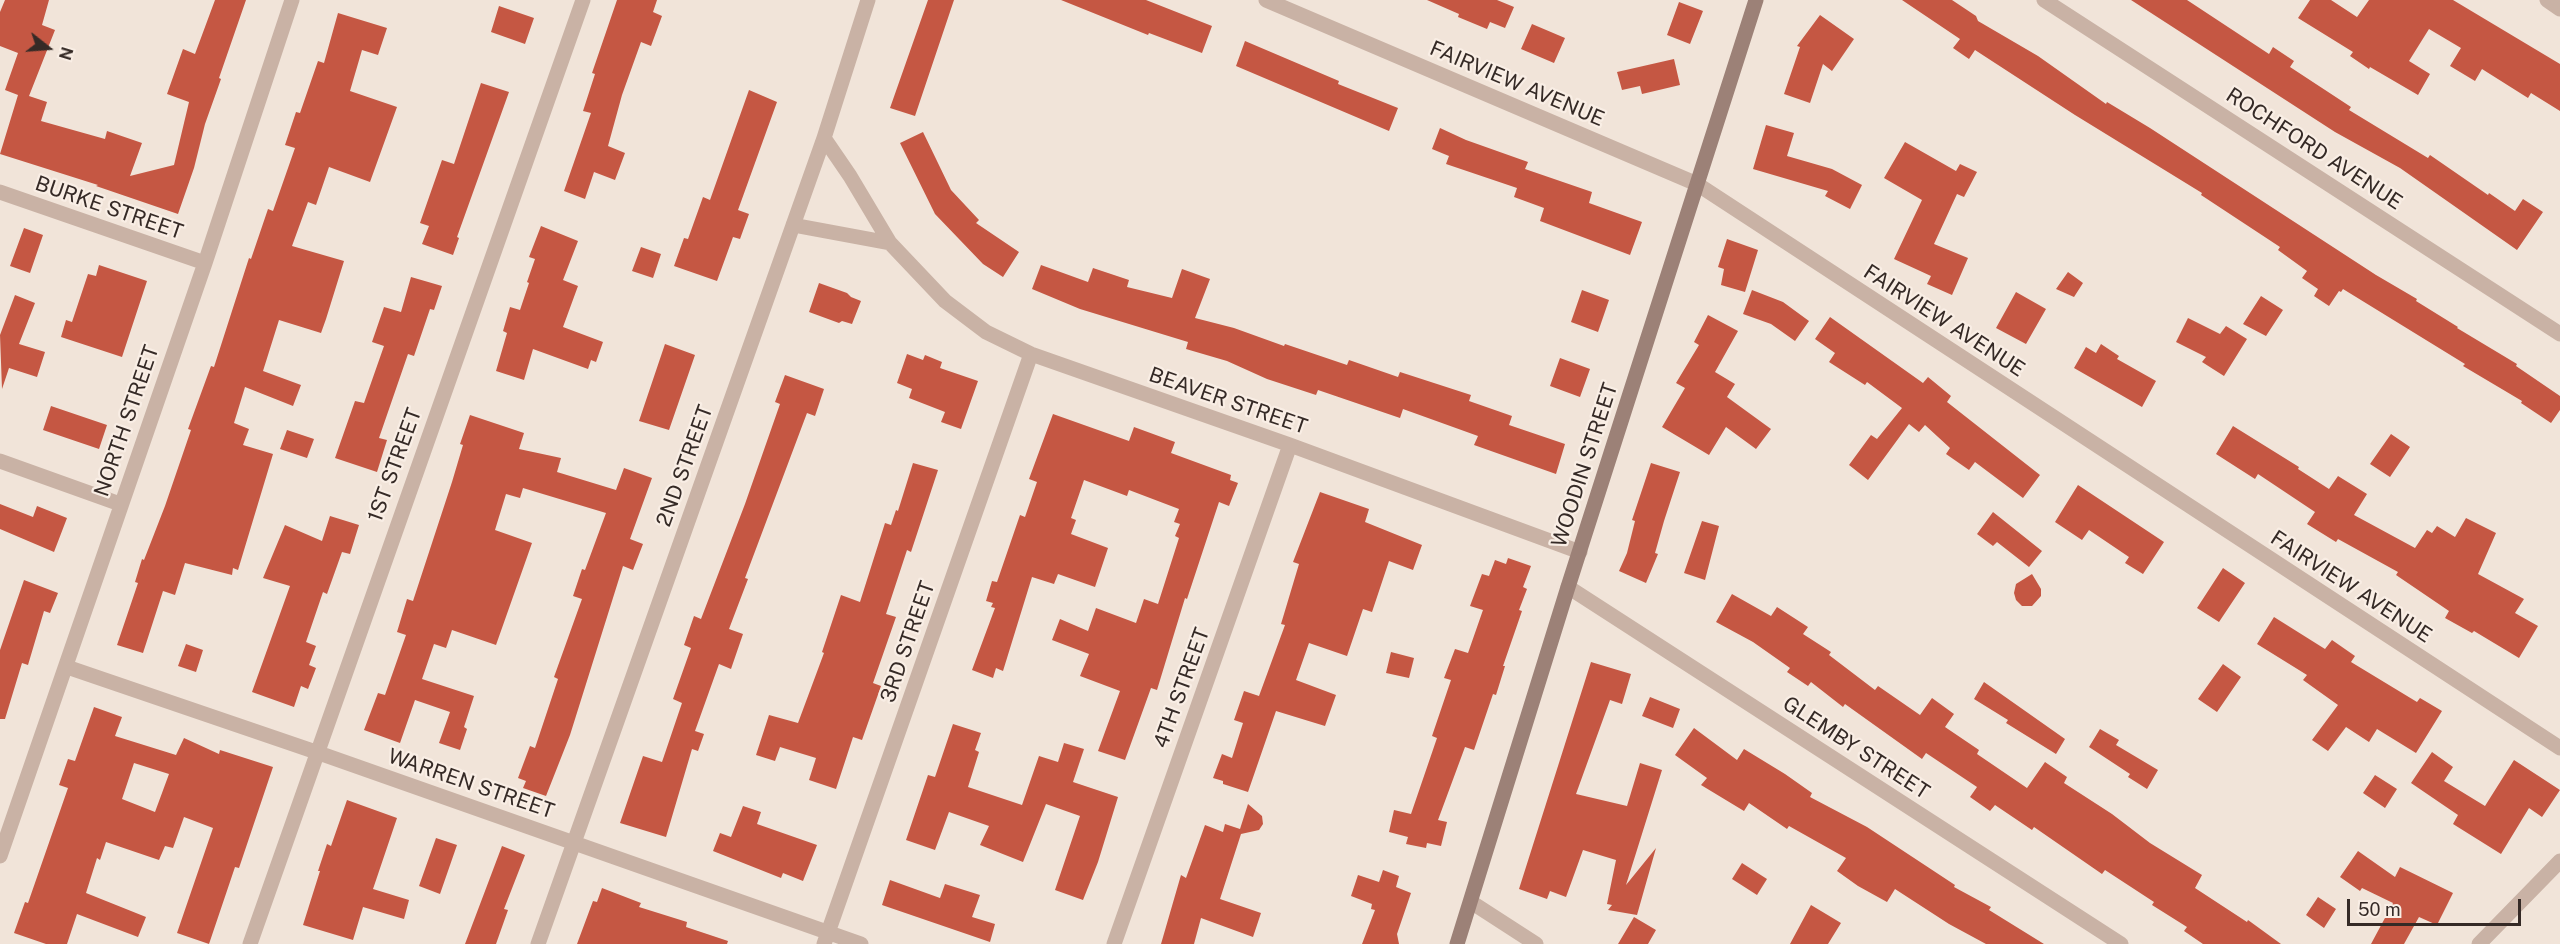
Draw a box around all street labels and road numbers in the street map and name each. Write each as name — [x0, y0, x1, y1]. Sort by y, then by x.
street label: FAIRVIEW AVENUE — [1426, 36, 1608, 132]
street label: ROCHFORD AVENUE — [2221, 83, 2407, 215]
street label: BURKE STREET — [32, 171, 186, 245]
street label: FAIRVIEW AVENUE — [1859, 259, 2029, 383]
street label: NORTH STREET — [89, 342, 165, 500]
street label: BEAVER STREET — [1146, 362, 1310, 440]
street label: WOODIN STREET — [1547, 380, 1623, 550]
street label: 2ND STREET — [651, 402, 719, 530]
street label: 1ST STREET — [363, 405, 427, 525]
street label: FAIRVIEW AVENUE — [2266, 525, 2436, 649]
street label: 3RD STREET — [875, 578, 941, 706]
street label: 4TH STREET — [1149, 625, 1215, 751]
street label: GLEMBY STREET — [1778, 691, 1934, 805]
street label: WARREN STREET — [384, 744, 558, 824]

